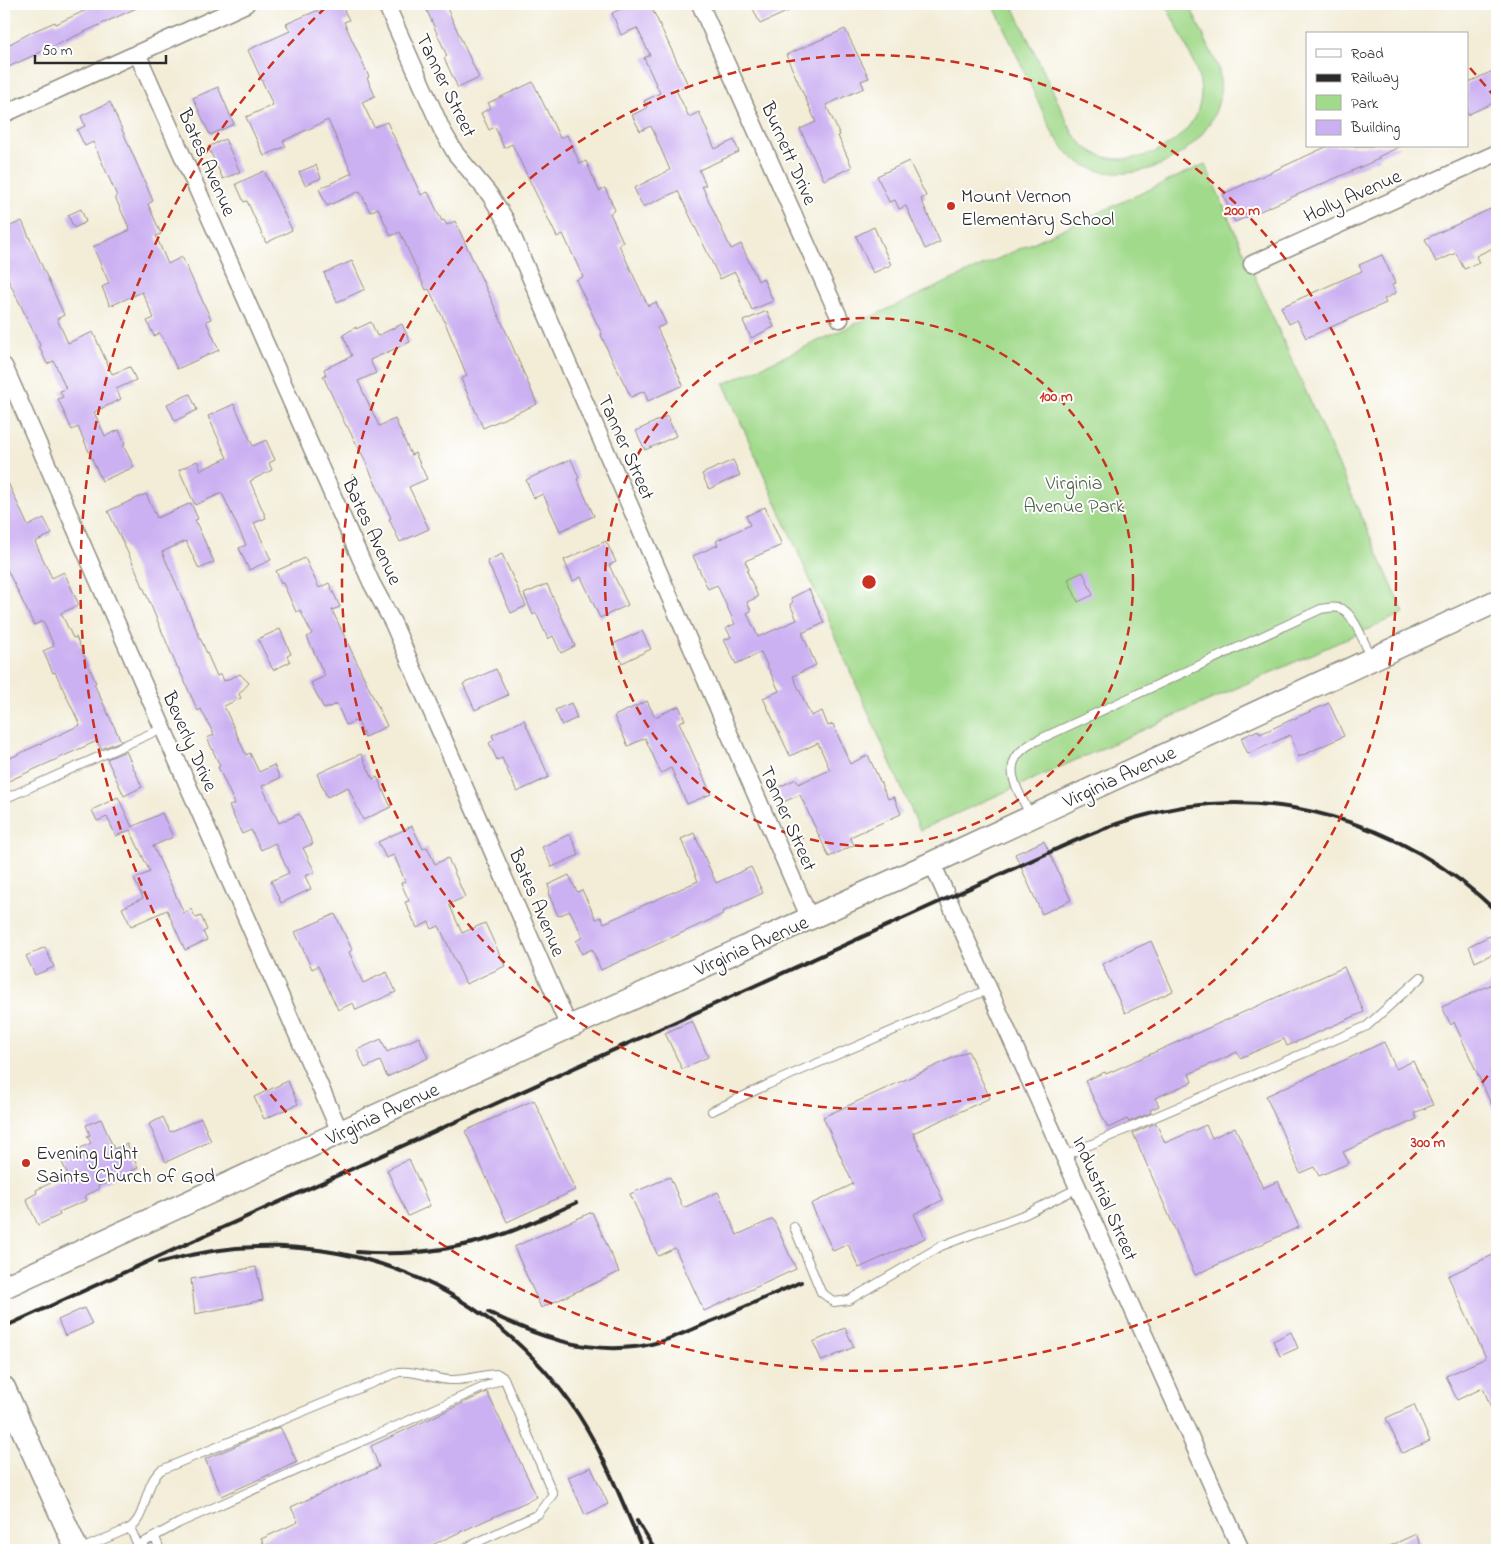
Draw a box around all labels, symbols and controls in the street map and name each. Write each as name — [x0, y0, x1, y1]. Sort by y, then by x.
street label: Tanner Street — [407, 29, 483, 143]
scale bar — [35, 32, 166, 64]
legend — [1306, 32, 1468, 148]
text: 50 m — [42, 40, 73, 62]
text: Road — [1351, 43, 1384, 65]
text: Railway — [1351, 67, 1399, 90]
text: Park — [1351, 93, 1379, 115]
street label: Burnett Drive — [752, 97, 823, 210]
street label: Bates Avenue — [169, 104, 242, 221]
text: Building — [1350, 117, 1400, 140]
street label: Holly Avenue — [1300, 163, 1406, 232]
place label: Mount Vernon Elementary School — [961, 183, 1114, 235]
marker: Mount Vernon Elementary School — [945, 200, 957, 212]
text: 200 m — [1223, 200, 1260, 222]
text: 100 m — [1039, 386, 1073, 408]
street label: Tanner Street — [589, 391, 661, 506]
park label: Virginia Avenue Park — [1024, 470, 1125, 522]
street label: Bates Avenue — [333, 473, 408, 590]
centre of rings — [860, 573, 878, 591]
street label: Beverly Drive — [153, 686, 224, 797]
street label: Virginia Avenue — [1058, 739, 1182, 818]
street label: Tanner Street — [751, 762, 823, 877]
street label: Bates Avenue — [500, 843, 572, 962]
street label: Virginia Avenue — [690, 909, 814, 987]
street label: Virginia Avenue — [321, 1076, 445, 1155]
street label: Industrial Street — [1063, 1132, 1144, 1266]
text: 300 m — [1410, 1132, 1446, 1154]
place label: Evening Light Saints Church of God — [36, 1140, 215, 1192]
marker: Evening Light Saints Church of God — [20, 1157, 32, 1169]

